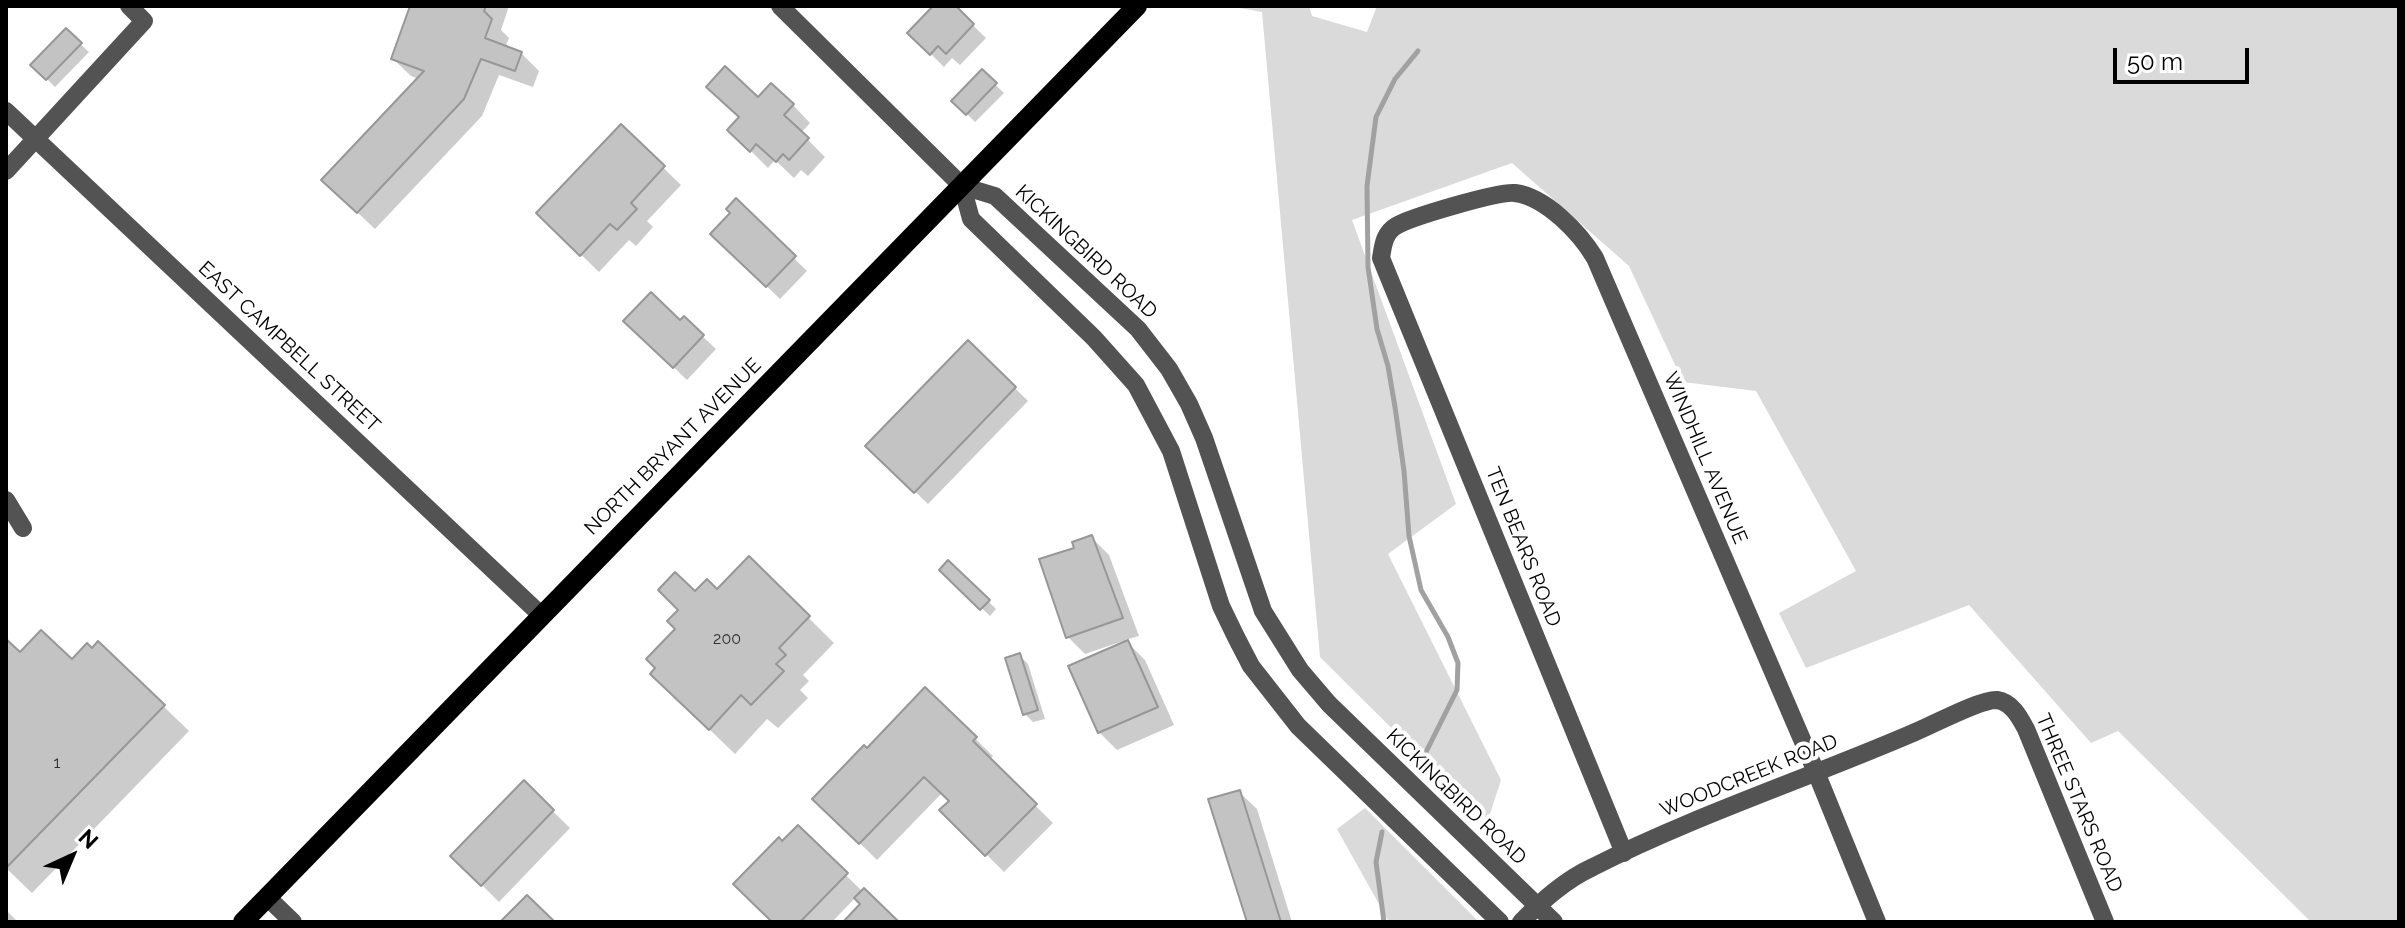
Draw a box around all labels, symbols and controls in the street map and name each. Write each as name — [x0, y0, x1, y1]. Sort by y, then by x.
scale bar — [2117, 32, 2253, 82]
text: 50 m — [2127, 47, 2183, 76]
street label: KICKINGBIRD ROAD — [1010, 180, 1162, 324]
street label: EAST CAMPBELL STREET — [193, 256, 385, 438]
street label: NORTH BRYANT AVENUE — [580, 354, 766, 540]
street label: WINDHILL AVENUE — [1658, 368, 1752, 548]
street label: TEN BEARS ROAD — [1480, 464, 1566, 630]
house number: 200 — [713, 629, 741, 649]
street label: THREE STARS ROAD — [2031, 710, 2127, 896]
street label: KICKINGBIRD ROAD — [1381, 724, 1531, 870]
street label: WOODCREEK ROAD — [1657, 729, 1841, 823]
house number: 1 — [54, 753, 60, 773]
north arrow — [32, 816, 112, 896]
text: N — [74, 824, 104, 854]

